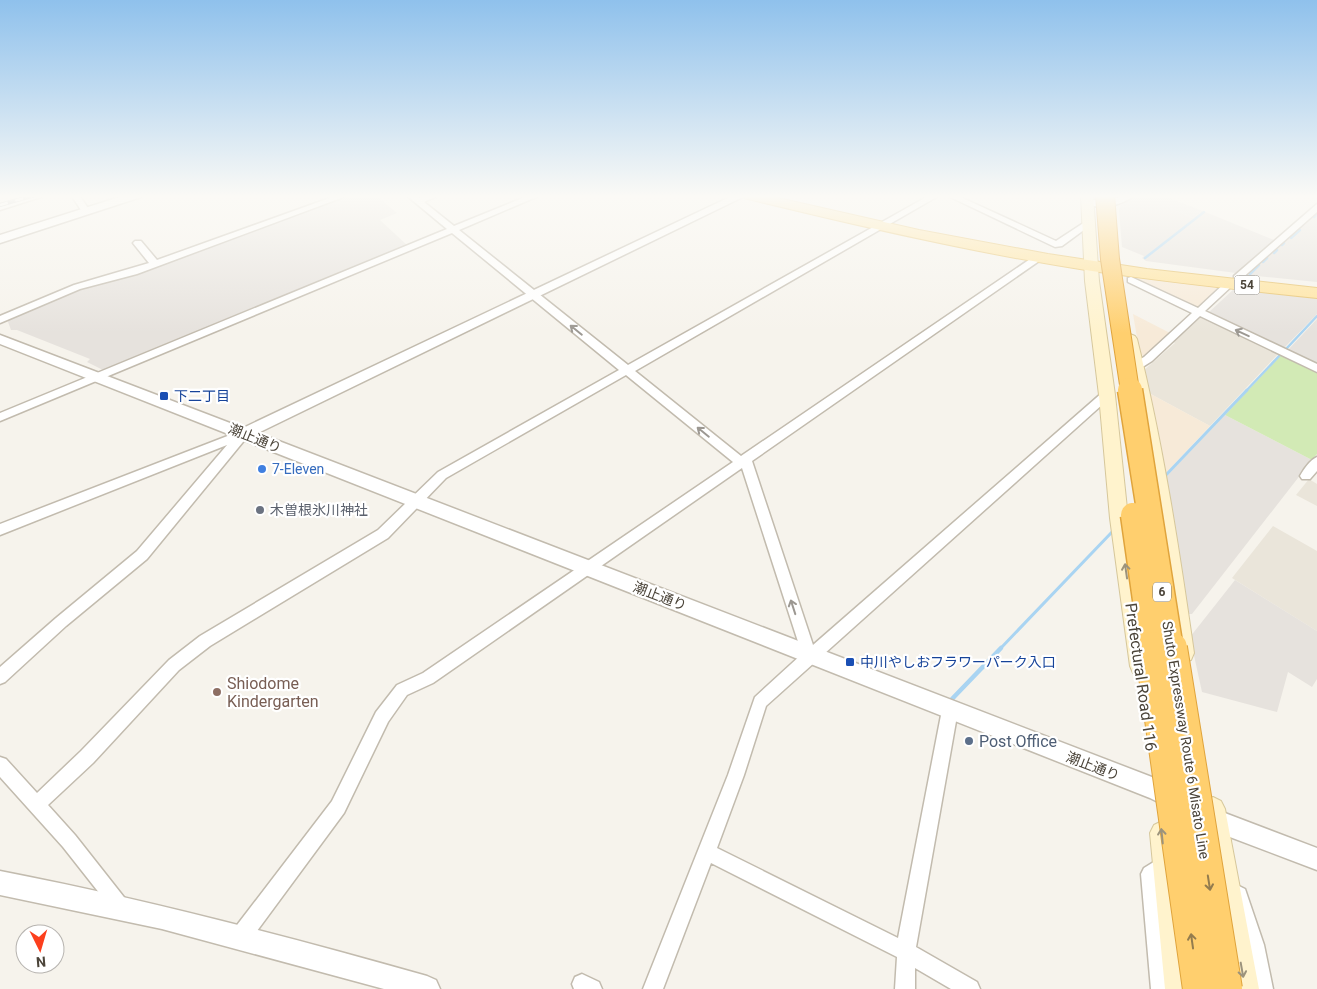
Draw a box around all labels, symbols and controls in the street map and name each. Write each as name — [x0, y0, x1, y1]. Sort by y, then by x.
road number: 54 — [1234, 276, 1260, 294]
one-way arrow — [570, 325, 583, 336]
one-way arrow — [1235, 328, 1250, 338]
place label: 下二丁目 — [174, 388, 230, 404]
marker: 下二丁目 — [158, 390, 170, 402]
street label: 潮止通り — [226, 420, 284, 456]
one-way arrow — [696, 427, 710, 437]
place label: 7-Eleven — [272, 461, 324, 477]
marker: 7-Eleven — [256, 463, 268, 475]
place label: 木曽根氷川神社 — [270, 502, 368, 518]
marker: 木曽根氷川神社 — [254, 504, 266, 516]
one-way arrow — [1121, 563, 1131, 579]
street label: 潮止通り — [631, 578, 689, 614]
road number: 6 — [1153, 582, 1171, 602]
one-way arrow — [788, 600, 798, 616]
street label: Prefectural Road 116 — [1121, 602, 1161, 752]
street label: Shuto Expressway Route 6 Misato Line — [1159, 620, 1213, 860]
place label: 中川やしおフラワーパーク入口 — [860, 654, 1056, 670]
marker: 中川やしおフラワーパーク入口 — [844, 656, 856, 668]
place label: Shiodome Kindergarten — [227, 674, 319, 711]
marker: Shiodome Kindergarten — [211, 686, 223, 698]
place label: Post Office — [979, 732, 1057, 751]
marker: Post Office — [963, 735, 975, 747]
street label: 潮止通り — [1064, 748, 1122, 784]
one-way arrow — [1157, 829, 1167, 845]
one-way arrow — [1204, 875, 1214, 891]
north arrow — [15, 924, 65, 974]
one-way arrow — [1187, 933, 1197, 949]
text: N — [36, 954, 47, 970]
one-way arrow — [1238, 962, 1247, 978]

